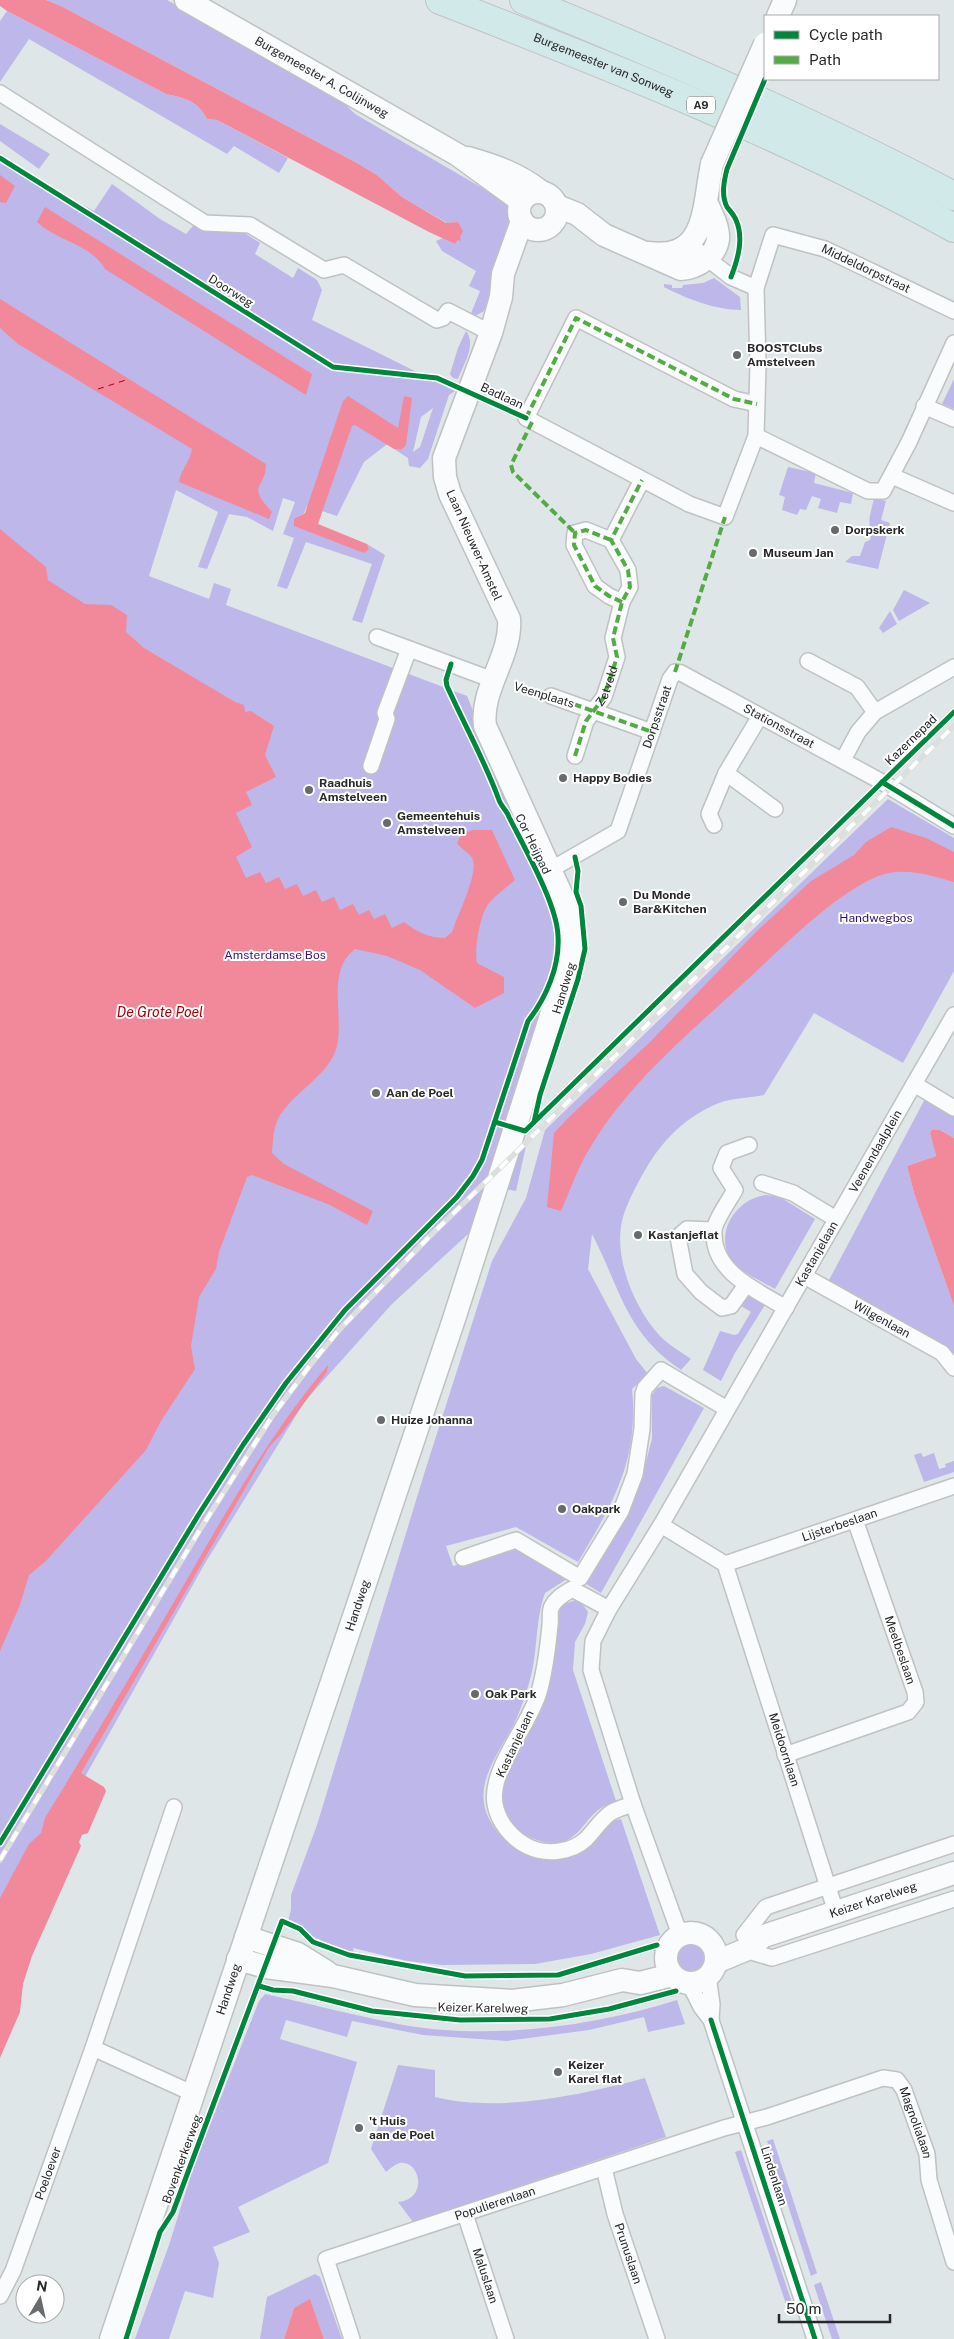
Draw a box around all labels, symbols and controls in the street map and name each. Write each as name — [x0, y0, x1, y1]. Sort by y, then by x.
legend — [764, 15, 939, 80]
text: Cycle path — [809, 26, 883, 43]
street label: Burgemeester van Sonweg — [532, 30, 676, 100]
street label: Burgemeester A. Colijnweg — [252, 34, 391, 121]
text: Path — [809, 51, 841, 68]
road number: A9 — [687, 96, 715, 114]
street label: Middeldorpstraat — [819, 241, 913, 296]
street label: Doorweg — [206, 272, 256, 310]
place label: BOOSTClubs Amstelveen — [747, 341, 822, 369]
marker: BOOSTClubs Amstelveen — [731, 349, 743, 361]
street label: Badlaan — [478, 380, 526, 412]
street label: Laan Nieuwer-Amstel — [443, 487, 505, 603]
place label: Dorpskerk — [845, 523, 905, 537]
marker: Dorpskerk — [829, 524, 841, 536]
place label: Museum Jan — [763, 546, 834, 560]
marker: Museum Jan — [747, 547, 759, 559]
street label: Zetveld — [593, 664, 621, 709]
street label: Veenplaats — [512, 679, 576, 711]
street label: Dorpsstraat — [640, 683, 674, 750]
street label: Stationsstraat — [741, 701, 817, 751]
street label: Kazernepad — [882, 712, 940, 768]
place label: Happy Bodies — [573, 771, 652, 785]
marker: Happy Bodies — [557, 772, 569, 784]
place label: Raadhuis Amstelveen — [319, 776, 387, 804]
marker: Raadhuis Amstelveen — [303, 784, 315, 796]
place label: Gemeentehuis Amstelveen — [397, 809, 480, 837]
street label: Cor Heijpad — [512, 811, 554, 877]
marker: Gemeentehuis Amstelveen — [381, 817, 393, 829]
place label: Du Monde Bar&Kitchen — [633, 888, 707, 916]
marker: Du Monde Bar&Kitchen — [617, 896, 629, 908]
park label: Handwegbos — [839, 911, 913, 925]
park label: Amsterdamse Bos — [224, 948, 326, 962]
street label: Handweg — [550, 960, 578, 1016]
water label: De Grote Poel — [117, 1004, 203, 1020]
place label: Aan de Poel — [386, 1086, 454, 1100]
marker: Aan de Poel — [370, 1087, 382, 1099]
street label: Veenendaalplein — [846, 1107, 905, 1195]
street label: Kastanjelaan — [793, 1219, 841, 1289]
place label: Kastanjeflat — [648, 1228, 719, 1242]
marker: Kastanjeflat — [632, 1229, 644, 1241]
street label: Wilgenlaan — [851, 1298, 913, 1341]
place label: Huize Johanna — [391, 1413, 473, 1427]
marker: Huize Johanna — [375, 1414, 387, 1426]
place label: Oakpark — [572, 1502, 621, 1516]
marker: Oakpark — [556, 1503, 568, 1515]
street label: Lijsterbeslaan — [800, 1506, 879, 1544]
street label: Handweg — [343, 1578, 373, 1633]
street label: Meelbeslaan — [882, 1614, 918, 1686]
place label: Oak Park — [485, 1687, 537, 1701]
marker: Oak Park — [469, 1688, 481, 1700]
street label: Kastanjelaan — [493, 1708, 537, 1780]
street label: Meidoornlaan — [766, 1711, 803, 1788]
street label: Keizer Karelweg — [828, 1879, 919, 1921]
street label: Handweg — [213, 1962, 244, 2017]
street label: Keizer Karelweg — [438, 2000, 528, 2016]
place label: Keizer Karel flat — [568, 2058, 622, 2086]
marker: Keizer Karel flat — [552, 2066, 564, 2078]
street label: Magnolialaan — [896, 2085, 934, 2159]
street label: Bovenkerkerweg — [159, 2112, 205, 2206]
place label: 't Huis aan de Poel — [369, 2114, 435, 2142]
marker: 't Huis aan de Poel — [353, 2122, 365, 2134]
street label: Poeloever — [32, 2145, 64, 2202]
street label: Lindenlaan — [758, 2145, 790, 2207]
street label: Populierenlaan — [453, 2184, 537, 2223]
street label: Prunuslaan — [612, 2221, 645, 2286]
street label: Maluslaan — [470, 2246, 501, 2305]
north arrow — [15, 2274, 65, 2324]
text: N — [35, 2277, 49, 2295]
scale bar — [779, 2292, 890, 2324]
text: 50 m — [786, 2300, 821, 2317]

